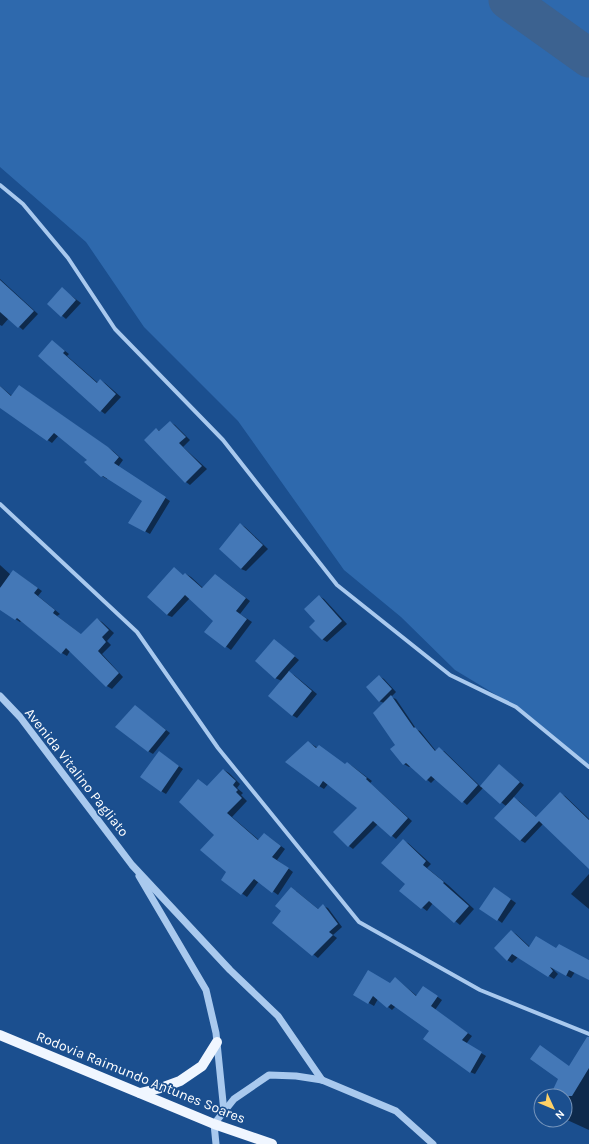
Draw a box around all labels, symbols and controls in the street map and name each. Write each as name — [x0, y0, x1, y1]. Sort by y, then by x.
street label: Avenida Vitalino Pagliato — [21, 705, 132, 840]
street label: Rodovia Raimundo Antunes Soares — [34, 1028, 248, 1127]
north arrow — [533, 1088, 573, 1128]
text: N — [552, 1107, 567, 1122]

